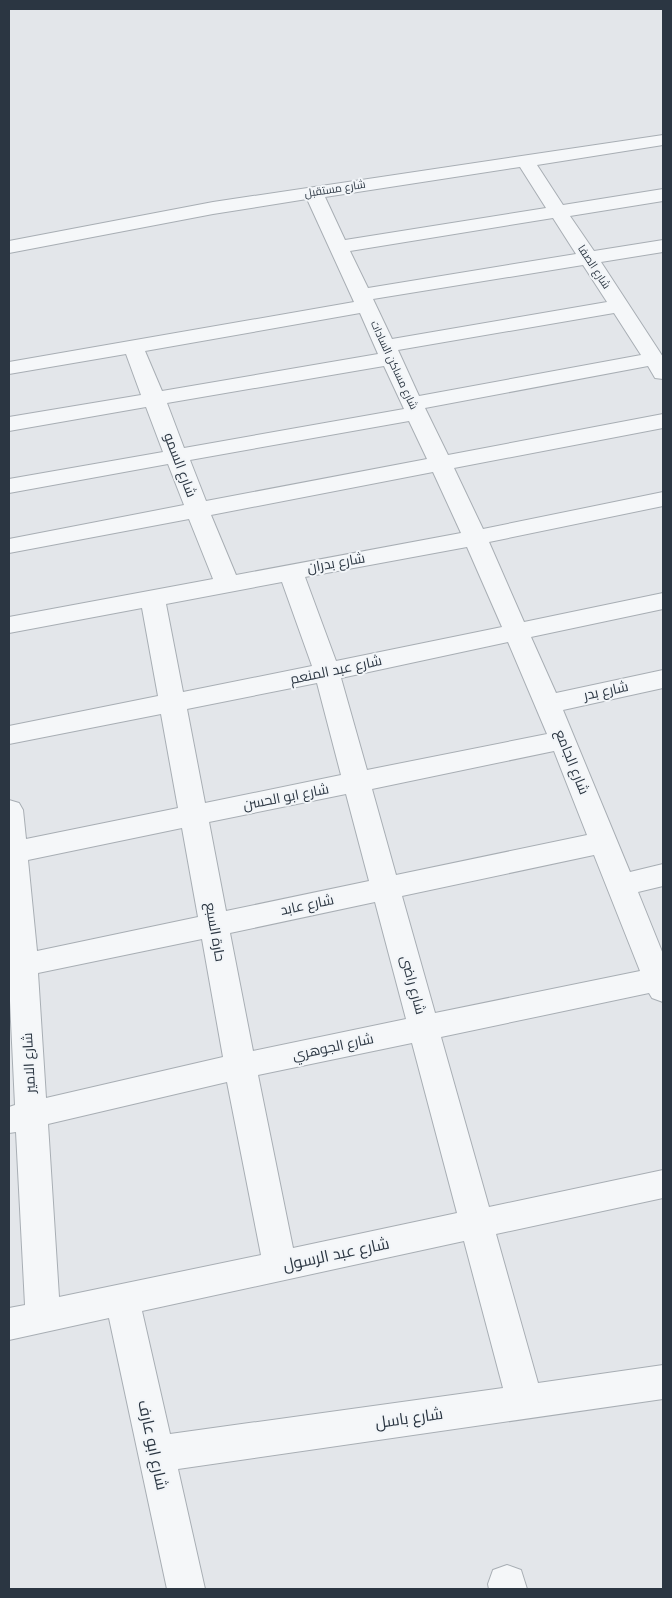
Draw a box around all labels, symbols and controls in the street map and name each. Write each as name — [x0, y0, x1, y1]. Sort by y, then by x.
street label: شارع مستقبل — [303, 178, 367, 201]
street label: شارع الصفا — [574, 243, 613, 292]
street label: شارع مساكن السادات — [367, 318, 420, 412]
street label: شارع السمو — [160, 430, 200, 500]
street label: شارع بدران — [306, 550, 366, 576]
street label: شارع عبد المنعم — [289, 652, 384, 689]
street label: شارع بدر — [581, 678, 630, 704]
street label: شارع الجامع — [551, 727, 593, 797]
street label: شارع ابو الحسن — [242, 780, 330, 814]
street label: شارع عابد — [279, 891, 335, 919]
street label: حارة السبع — [201, 901, 229, 963]
street label: شارع راضى — [397, 954, 429, 1016]
street label: شارع الجوهري — [291, 1030, 376, 1067]
street label: شارع الامير — [19, 1032, 39, 1095]
street label: شارع عبد الرسول — [281, 1233, 391, 1277]
street label: شارع ابو عارف — [132, 1398, 172, 1492]
street label: شارع باسل — [374, 1404, 444, 1434]

